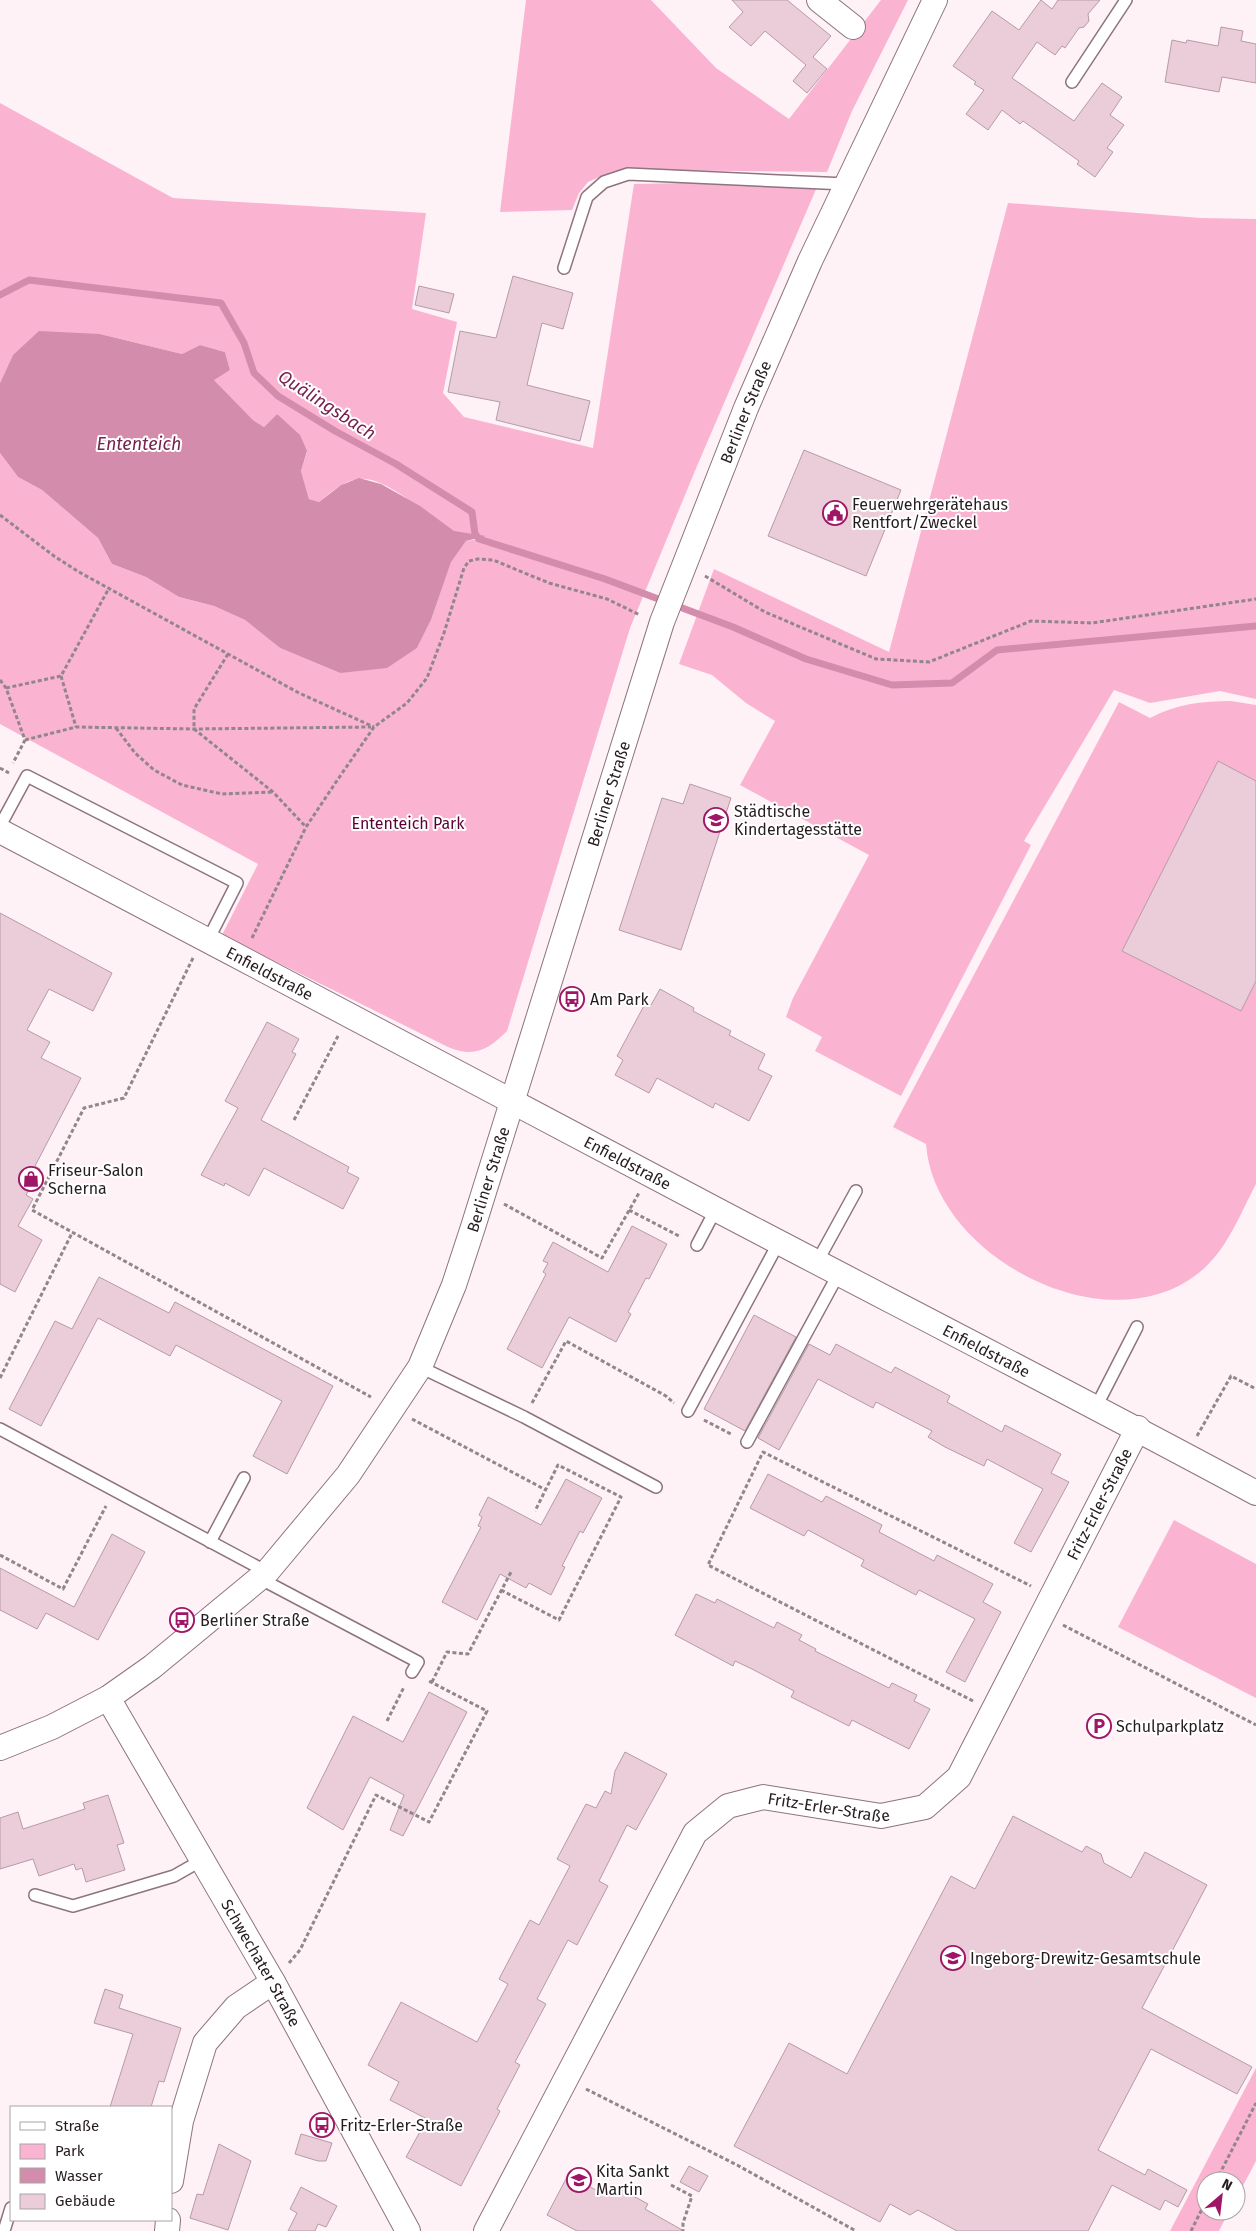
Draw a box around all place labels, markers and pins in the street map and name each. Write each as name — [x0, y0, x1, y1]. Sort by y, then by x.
place label: Feuerwehrgerätehaus Rentfort/Zweckel — [852, 495, 1008, 532]
public building icon: Feuerwehrgerätehaus Rentfort/Zweckel — [822, 500, 848, 526]
place label: Städtische Kindertagesstätte — [734, 802, 862, 839]
school or university icon: Städtische Kindertagesstätte — [703, 807, 729, 833]
bus stop icon: Am Park — [559, 986, 585, 1012]
place label: Am Park — [590, 990, 649, 1009]
place label: Friseur-Salon Scherna — [48, 1161, 144, 1198]
shop icon: Friseur-Salon Scherna — [18, 1166, 44, 1192]
bus stop icon: Berliner Straße — [169, 1607, 195, 1633]
place label: Berliner Straße — [200, 1611, 309, 1630]
parking icon: Schulparkplatz — [1086, 1713, 1112, 1739]
place label: Schulparkplatz — [1116, 1717, 1224, 1736]
school or university icon: Ingeborg-Drewitz-Gesamtschule — [940, 1945, 966, 1971]
place label: Ingeborg-Drewitz-Gesamtschule — [970, 1949, 1201, 1968]
bus stop icon: Fritz-Erler-Straße — [309, 2112, 335, 2138]
place label: Fritz-Erler-Straße — [340, 2116, 463, 2135]
place label: Kita Sankt Martin — [596, 2162, 670, 2199]
school or university icon: Kita Sankt Martin — [566, 2167, 592, 2193]

